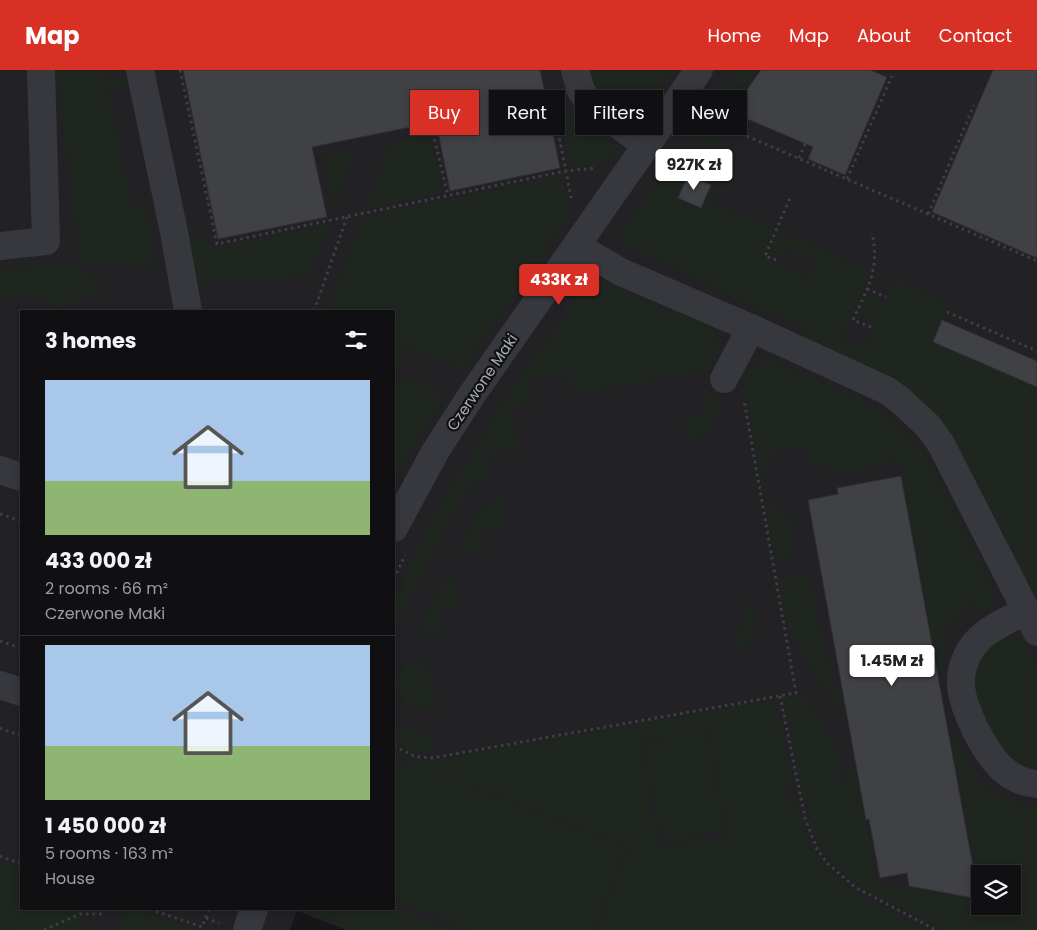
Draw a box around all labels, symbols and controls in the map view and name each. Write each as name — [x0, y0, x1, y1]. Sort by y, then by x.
text: Map — [25, 19, 80, 52]
text: Home — [707, 23, 761, 48]
text: Map — [789, 23, 829, 48]
text: About — [857, 23, 911, 48]
text: Contact — [939, 23, 1012, 48]
chip: Buy — [410, 90, 479, 135]
chip: Rent — [489, 90, 565, 135]
chip: Filters — [575, 90, 663, 135]
chip: New — [673, 90, 747, 135]
pin: 927K zł — [648, 148, 740, 191]
text: 927K zł — [666, 153, 722, 176]
pin: 433K zł — [513, 264, 605, 306]
text: 433K zł — [530, 268, 588, 291]
text: 3 homes — [45, 326, 137, 355]
icon: filters — [342, 326, 370, 354]
street label: Czerwone Maki — [442, 329, 522, 435]
icon: home — [163, 412, 253, 502]
text: 433 000 zł — [45, 546, 152, 575]
text: 2 rooms · 66 m² — [45, 577, 168, 600]
text: Czerwone Maki — [45, 602, 165, 625]
pin: 1.45M zł — [840, 644, 944, 687]
text: 1.45M zł — [861, 649, 923, 672]
icon: home — [163, 678, 253, 768]
text: 1 450 000 zł — [45, 811, 166, 840]
text: 5 rooms · 163 m² — [45, 842, 173, 865]
map controls — [971, 865, 1021, 915]
button: layers — [971, 865, 1021, 915]
text: House — [45, 867, 95, 890]

